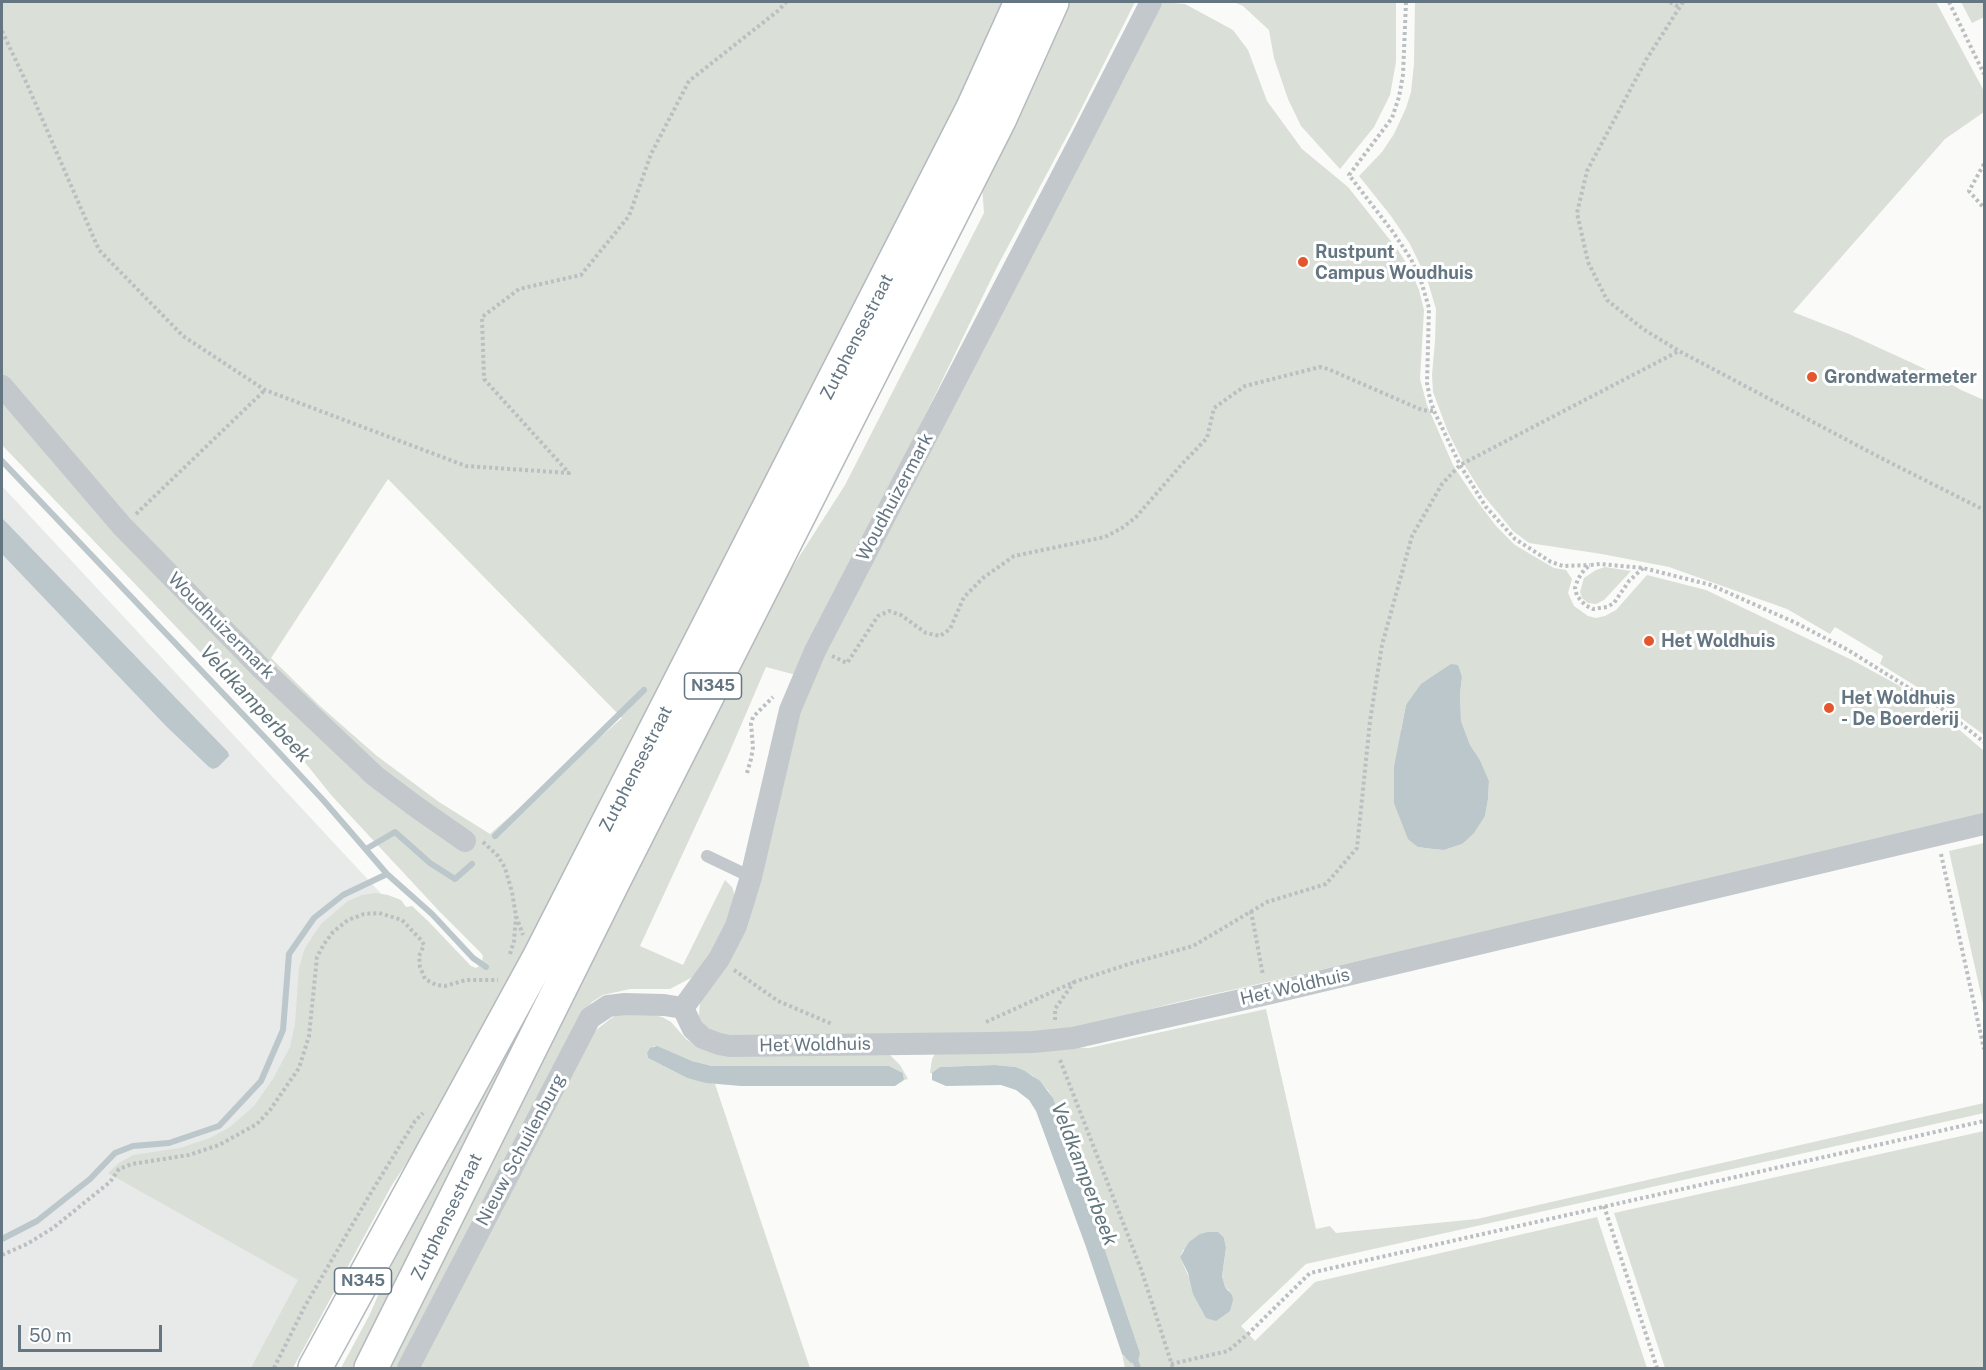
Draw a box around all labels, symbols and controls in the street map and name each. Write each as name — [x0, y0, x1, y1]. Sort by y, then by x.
place label: Rustpunt Campus Woudhuis — [1315, 241, 1473, 284]
marker: Rustpunt Campus Woudhuis — [1296, 255, 1310, 269]
street label: Zutphensestraat — [816, 270, 898, 404]
place label: Grondwatermeter — [1824, 366, 1977, 388]
marker: Grondwatermeter — [1805, 370, 1819, 384]
street label: Woudhuizermark — [852, 429, 938, 565]
street label: Woudhuizermark — [163, 568, 279, 684]
place label: Het Woldhuis — [1661, 630, 1775, 652]
marker: Het Woldhuis — [1642, 634, 1656, 648]
water label: Veldkamperbeek — [194, 640, 316, 768]
road number: N345 — [684, 673, 742, 699]
place label: Het Woldhuis - De Boerderij — [1841, 687, 1959, 730]
marker: Het Woldhuis - De Boerderij — [1822, 701, 1836, 715]
street label: Zutphensestraat — [595, 702, 677, 836]
street label: Het Woldhuis — [1238, 964, 1352, 1010]
street label: Het Woldhuis — [759, 1033, 871, 1057]
street label: Nieuw Schuilenburg — [472, 1070, 570, 1230]
water label: Veldkamperbeek — [1046, 1099, 1122, 1249]
street label: Zutphensestraat — [407, 1150, 487, 1284]
road number: N345 — [334, 1268, 392, 1294]
scale bar — [21, 1313, 165, 1351]
text: 50 m — [29, 1325, 72, 1346]

